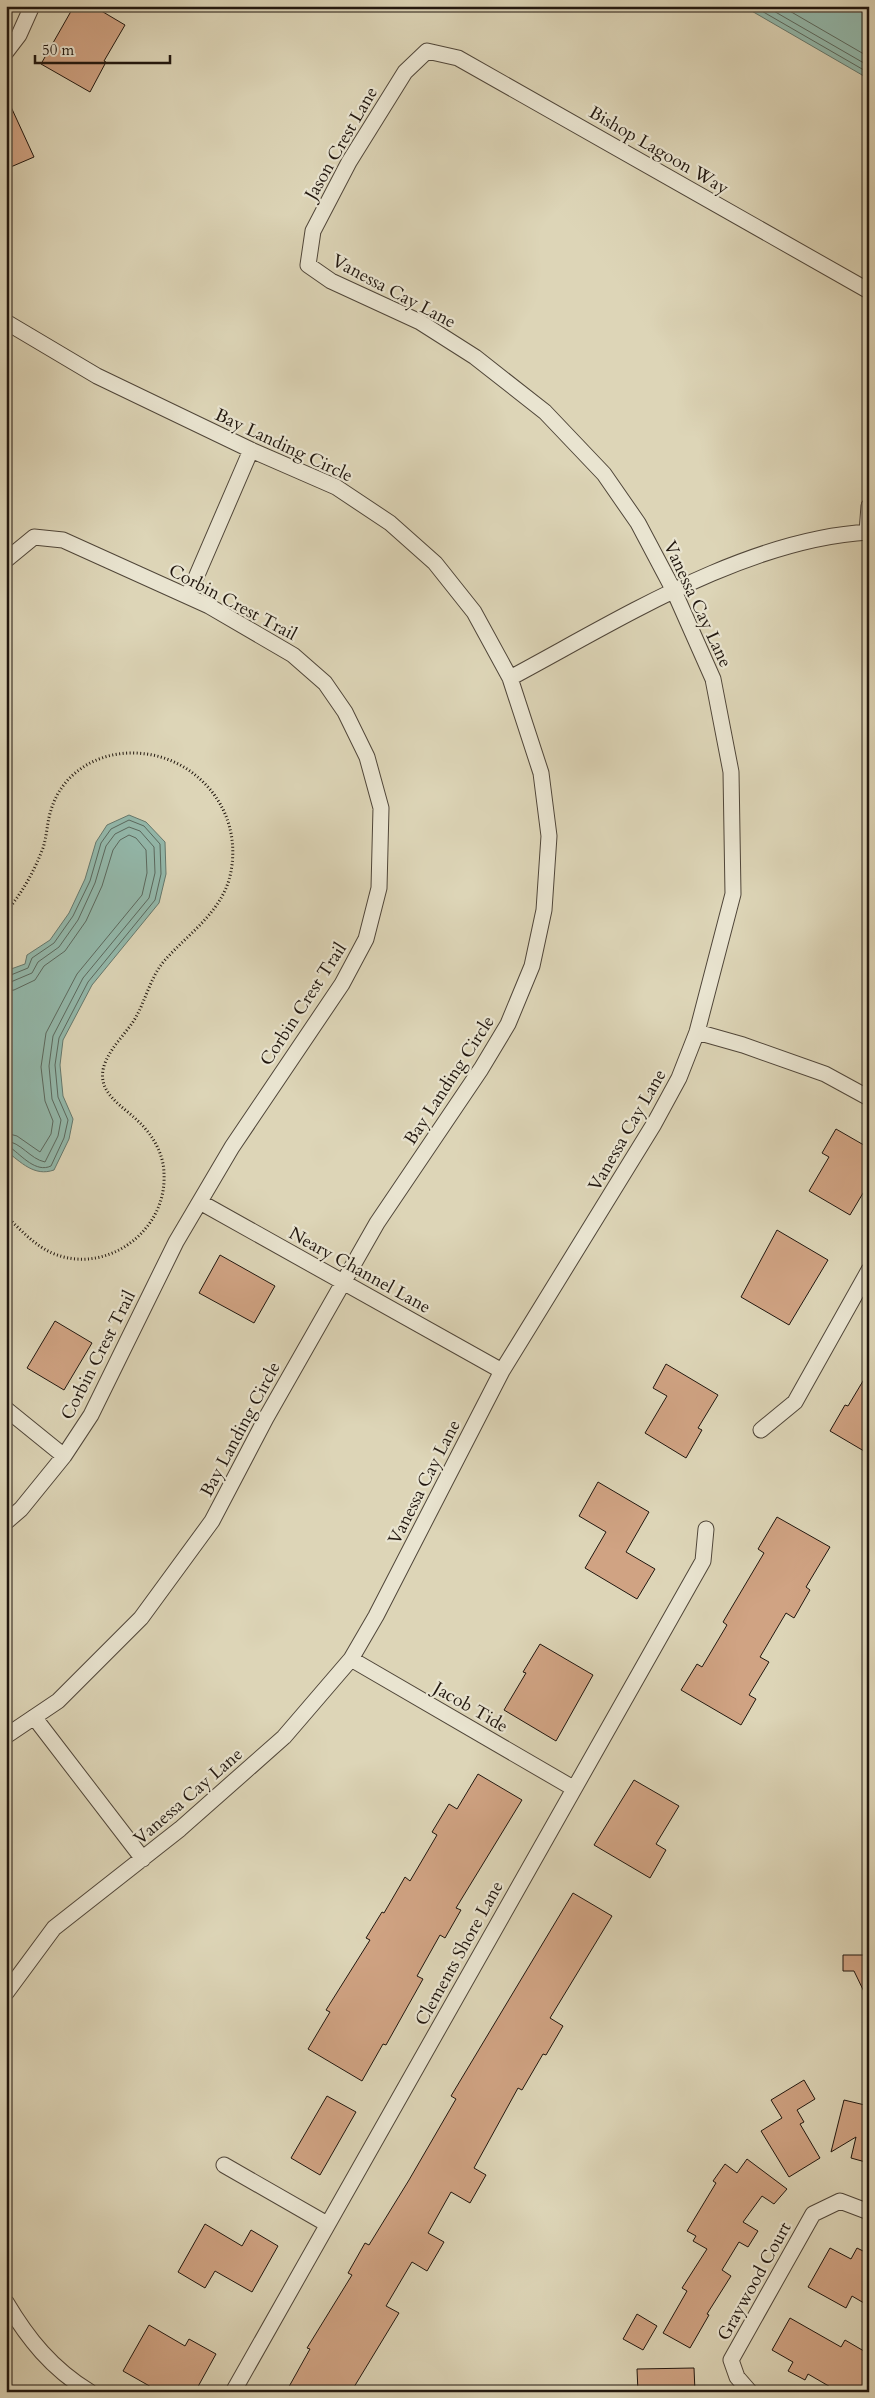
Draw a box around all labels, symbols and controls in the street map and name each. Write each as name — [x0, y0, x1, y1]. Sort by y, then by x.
scale bar — [35, 32, 170, 64]
text: 50 m — [42, 40, 74, 60]
street label: Jason Crest Lane — [297, 82, 384, 207]
street label: Bishop Lagoon Way — [584, 100, 734, 201]
street label: Vanessa Cay Lane — [327, 248, 460, 335]
street label: Bay Landing Circle — [211, 403, 357, 488]
street label: Vanessa Cay Lane — [657, 537, 738, 672]
street label: Corbin Crest Trail — [164, 558, 302, 647]
street label: Corbin Crest Trail — [254, 938, 353, 1071]
street label: Bay Landing Circle — [398, 1011, 501, 1150]
street label: Vanessa Cay Lane — [582, 1065, 673, 1196]
street label: Neary Channel Lane — [284, 1221, 435, 1320]
street label: Corbin Crest Trail — [55, 1286, 142, 1424]
street label: Bay Landing Circle — [194, 1357, 287, 1501]
street label: Vanessa Cay Lane — [382, 1416, 467, 1549]
street label: Jacob Tide — [426, 1675, 513, 1739]
street label: Vanessa Cay Lane — [128, 1742, 248, 1851]
street label: Clements Shore Lane — [409, 1876, 510, 2030]
street label: Graywood Court — [711, 2217, 798, 2345]

